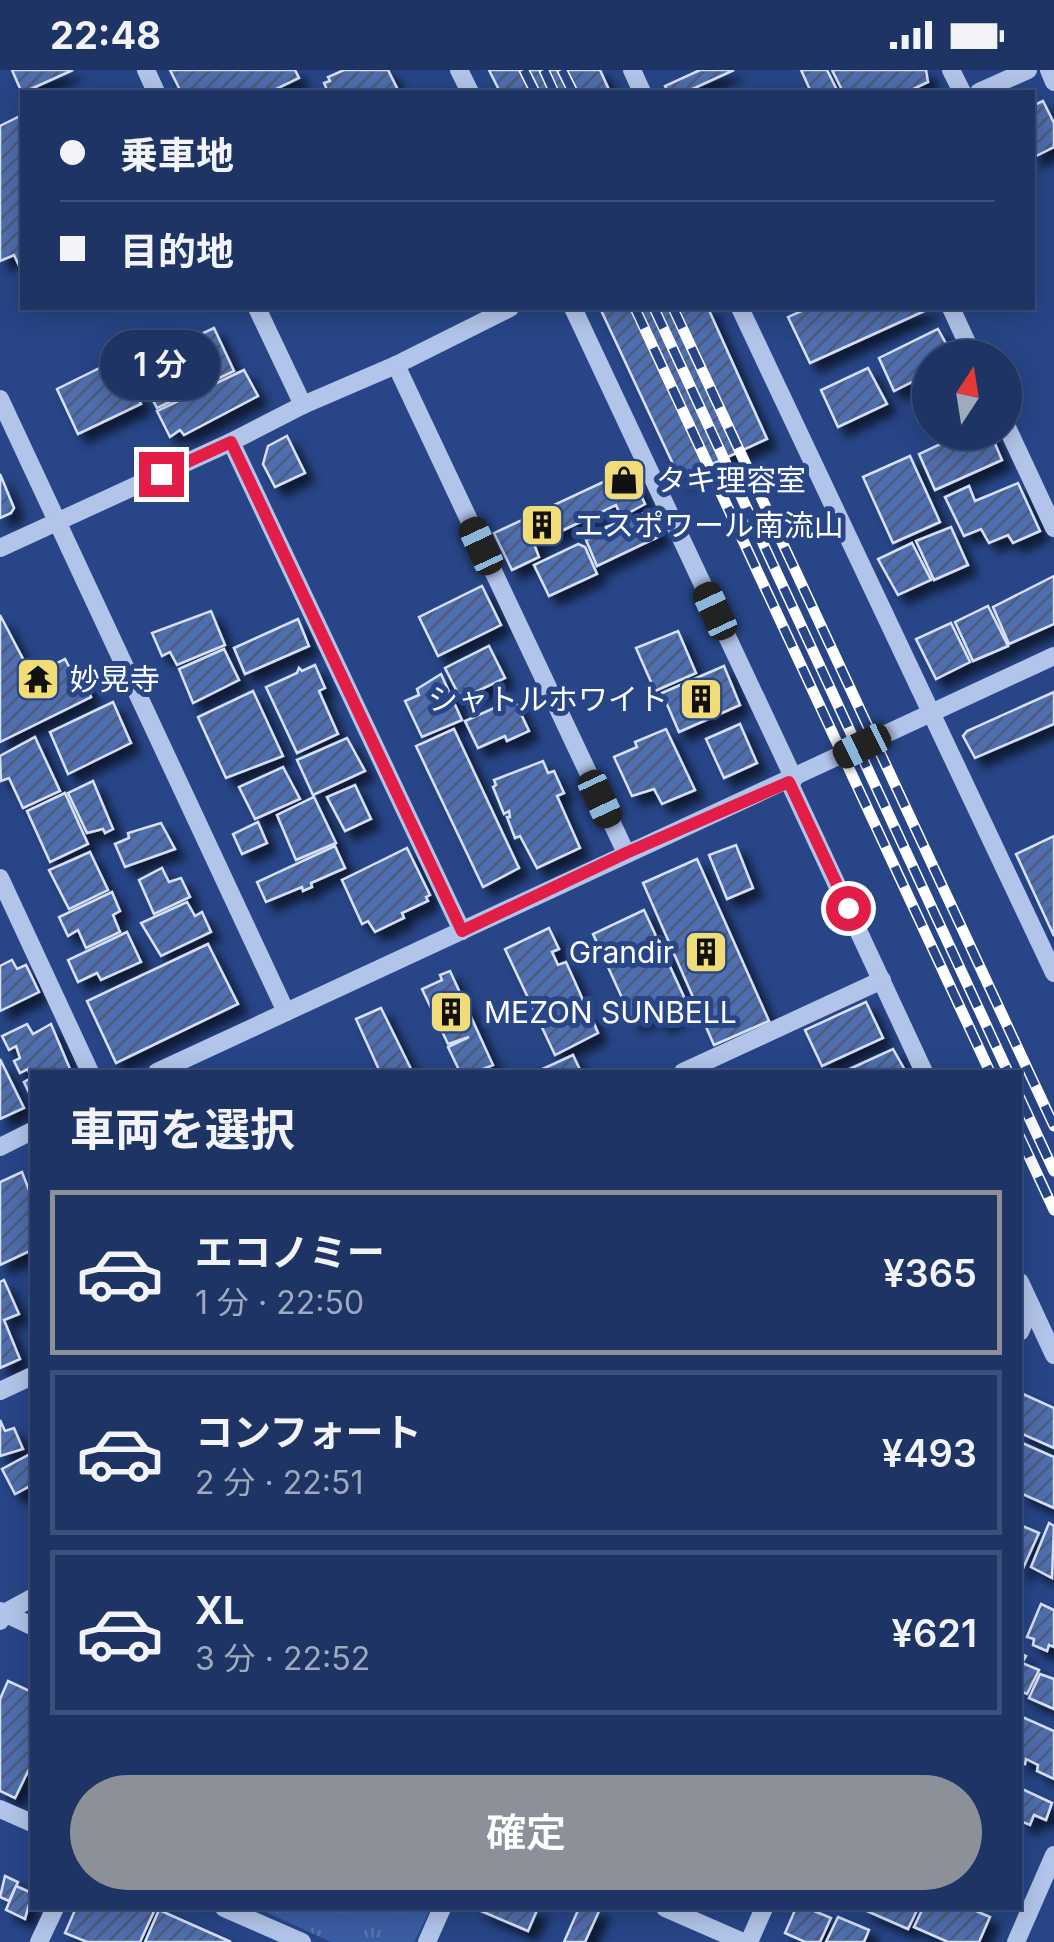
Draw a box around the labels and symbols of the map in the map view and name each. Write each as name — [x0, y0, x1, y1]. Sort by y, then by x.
callout: 1 分 — [101, 329, 221, 399]
north arrow — [912, 340, 1022, 450]
route end — [139, 452, 184, 497]
shop icon: タキ理容室 — [601, 457, 647, 503]
place label: タキ理容室 — [656, 462, 806, 498]
building icon: エスポワール南流山 — [519, 502, 565, 548]
place label: エスポワール南流山 — [574, 507, 844, 543]
car — [455, 512, 507, 580]
car — [689, 577, 741, 645]
temple icon: 妙晃寺 — [15, 656, 61, 702]
place label: 妙晃寺 — [70, 661, 160, 697]
building icon: シャトルホワイト — [678, 676, 724, 722]
place label: シャトルホワイト — [428, 681, 668, 717]
car — [828, 719, 896, 773]
car — [574, 765, 626, 833]
route start — [826, 886, 871, 931]
building icon: Grandir — [683, 929, 729, 975]
place label: Grandir — [569, 934, 674, 970]
building icon: MEZON SUNBELL — [428, 989, 474, 1035]
place label: MEZON SUNBELL — [484, 994, 737, 1030]

